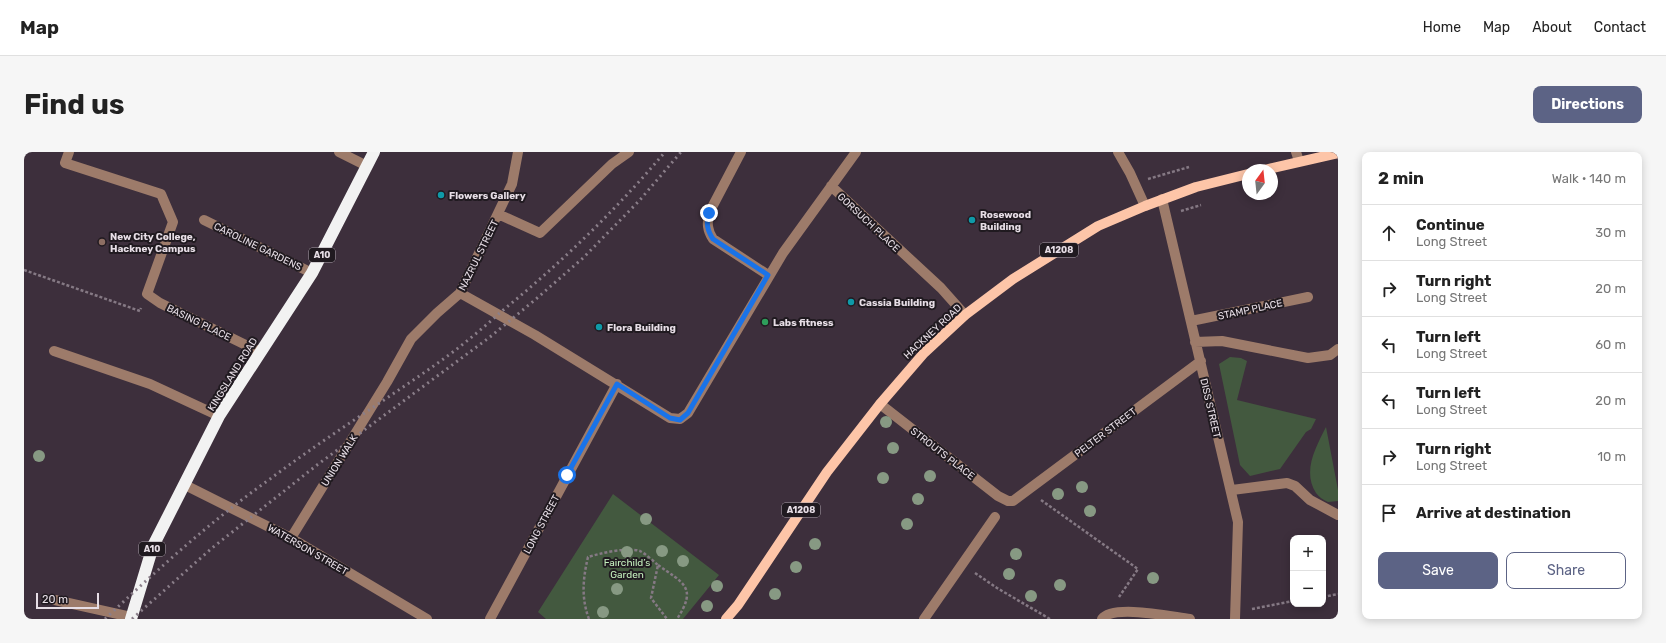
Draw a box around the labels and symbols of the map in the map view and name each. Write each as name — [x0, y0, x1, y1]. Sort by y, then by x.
north arrow — [1242, 164, 1278, 200]
marker: Flowers Gallery — [436, 190, 446, 200]
place label: Flowers Gallery — [449, 190, 526, 202]
street label: GORSUCH PLACE — [835, 191, 902, 255]
route end — [700, 204, 718, 222]
place label: Rosewood Building — [980, 209, 1031, 233]
marker: Rosewood Building — [967, 215, 977, 225]
street label: NAZRUL STREET — [457, 218, 501, 293]
street label: CAROLINE GARDENS — [212, 220, 304, 273]
place label: New City College, Hackney Campus — [110, 231, 196, 255]
marker: New City College, Hackney Campus — [97, 237, 107, 247]
road number: A1208 — [1040, 243, 1078, 257]
road number: A10 — [309, 248, 335, 262]
marker: Cassia Building — [846, 297, 856, 307]
place label: Cassia Building — [859, 297, 935, 309]
street label: STAMP PLACE — [1217, 297, 1284, 323]
street label: BASING PLACE — [165, 302, 233, 344]
street label: HACKNEY ROAD — [901, 302, 964, 362]
marker: Labs fitness — [760, 317, 770, 327]
place label: Labs fitness — [773, 317, 834, 329]
marker: Flora Building — [594, 322, 604, 332]
place label: Flora Building — [607, 322, 676, 334]
street label: KINGSLAND ROAD — [205, 336, 260, 413]
street label: DISS STREET — [1197, 377, 1223, 439]
street label: PELTER STREET — [1072, 406, 1139, 460]
street label: STROUTS PLACE — [908, 425, 977, 483]
street label: UNION WALK — [319, 432, 361, 489]
route start — [558, 466, 576, 484]
street label: LONG STREET — [521, 493, 563, 556]
road number: A1208 — [782, 503, 820, 517]
street label: WATERSON STREET — [265, 522, 350, 578]
road number: A10 — [139, 542, 165, 556]
park label: Fairchild’s Garden — [604, 557, 650, 581]
scale bar — [36, 591, 99, 610]

